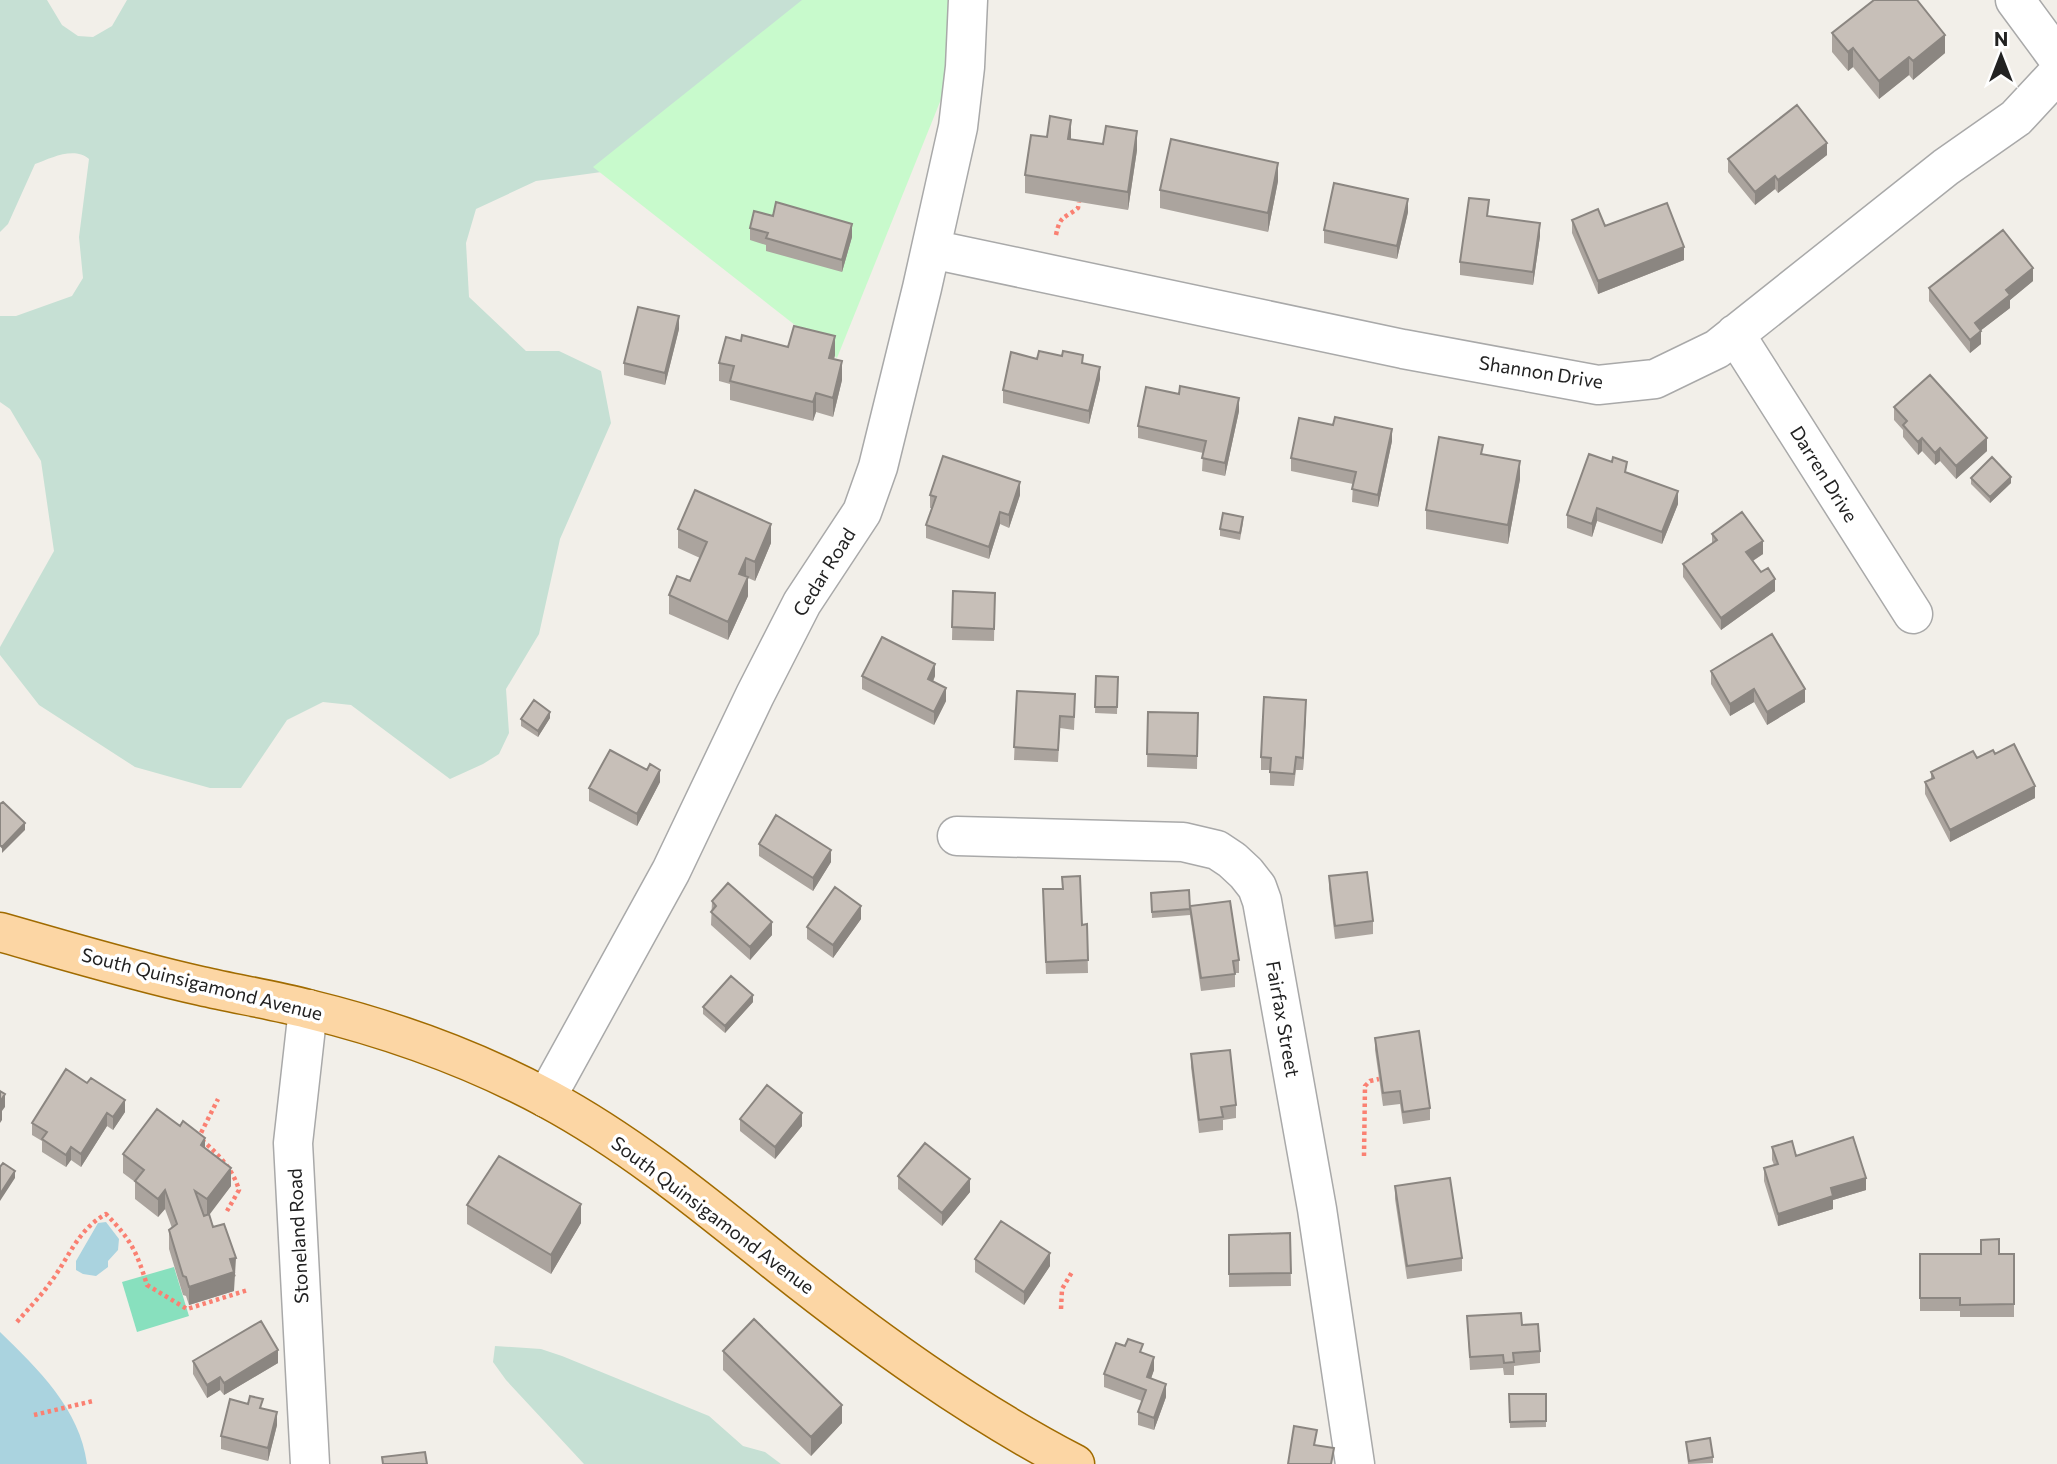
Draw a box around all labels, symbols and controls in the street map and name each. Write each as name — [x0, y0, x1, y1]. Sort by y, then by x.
north arrow — [1966, 21, 2036, 91]
text: N — [1994, 27, 2008, 50]
street label: Shannon Drive — [1477, 350, 1605, 393]
street label: Darren Drive — [1786, 421, 1863, 526]
street label: Cedar Road — [787, 523, 860, 620]
street label: South Quinsigamond Avenue — [79, 942, 325, 1025]
street label: Fairfax Street — [1262, 959, 1305, 1079]
street label: South Quinsigamond Avenue — [607, 1131, 819, 1298]
street label: Stoneland Road — [282, 1168, 313, 1304]

